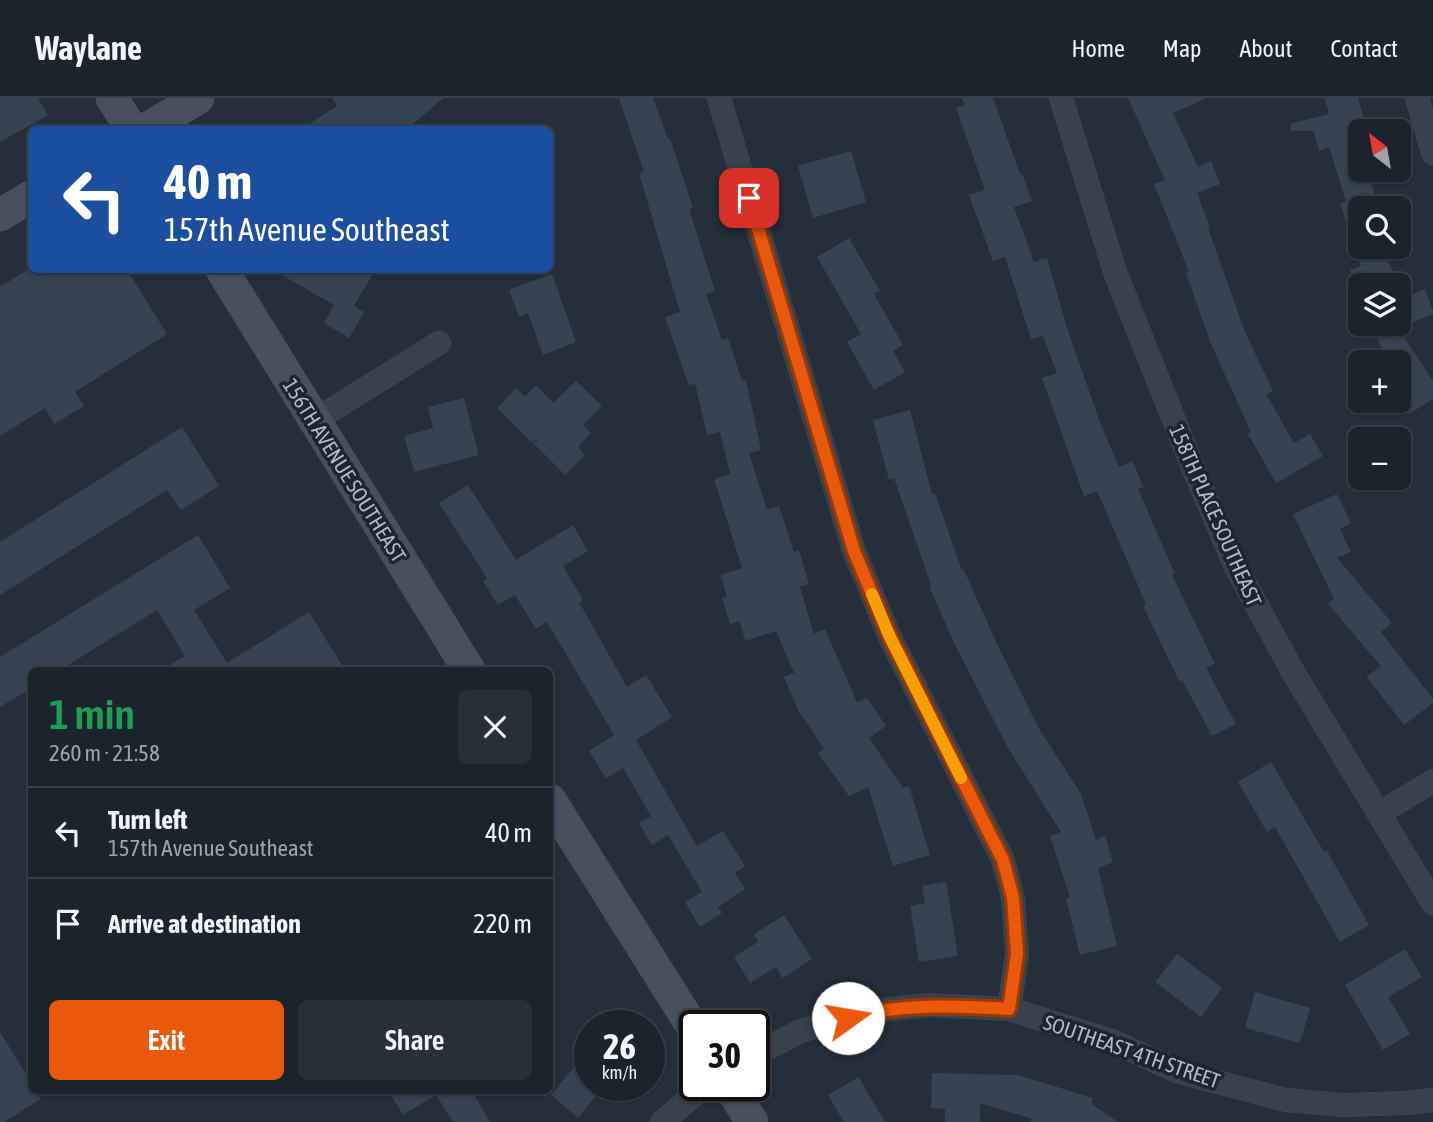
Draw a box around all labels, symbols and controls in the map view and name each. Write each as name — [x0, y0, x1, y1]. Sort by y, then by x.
text: Waylane — [35, 29, 142, 67]
text: Home — [1071, 35, 1125, 62]
text: Map — [1163, 35, 1201, 62]
text: About — [1239, 35, 1292, 62]
text: Contact — [1330, 35, 1398, 62]
north arrow — [1348, 119, 1410, 182]
map controls — [1348, 119, 1411, 490]
text: 40 m — [164, 153, 252, 209]
icon: left — [49, 154, 140, 245]
pin — [719, 168, 779, 228]
icon: arrive — [730, 179, 768, 217]
button: search — [1348, 196, 1411, 259]
text: 157th Avenue Southeast — [164, 211, 450, 248]
button: layers — [1348, 273, 1411, 336]
button: + — [1348, 350, 1411, 413]
street label: 156TH AVENUE SOUTHEAST — [279, 374, 411, 566]
street label: 158TH PLACE SOUTHEAST — [1165, 421, 1267, 609]
button: − — [1348, 427, 1411, 490]
text: 1 min — [49, 690, 135, 738]
button: close — [458, 690, 532, 764]
text: 260 m · 21:58 — [49, 740, 160, 766]
text: Turn left — [108, 805, 188, 835]
icon: left — [49, 814, 87, 852]
text: 40 m — [485, 818, 532, 848]
text: 157th Avenue Southeast — [108, 835, 313, 861]
icon: arrive — [49, 905, 87, 943]
text: Arrive at destination — [108, 909, 301, 939]
text: 220 m — [473, 909, 532, 939]
position arrow — [811, 981, 885, 1055]
button: Exit — [49, 1000, 284, 1080]
button: Share — [298, 1000, 532, 1080]
speed limit sign: 30 — [679, 1010, 770, 1101]
street label: SOUTHEAST 4TH STREET — [1041, 1010, 1223, 1092]
text: 26 — [603, 1026, 636, 1066]
text: km/h — [602, 1062, 637, 1083]

